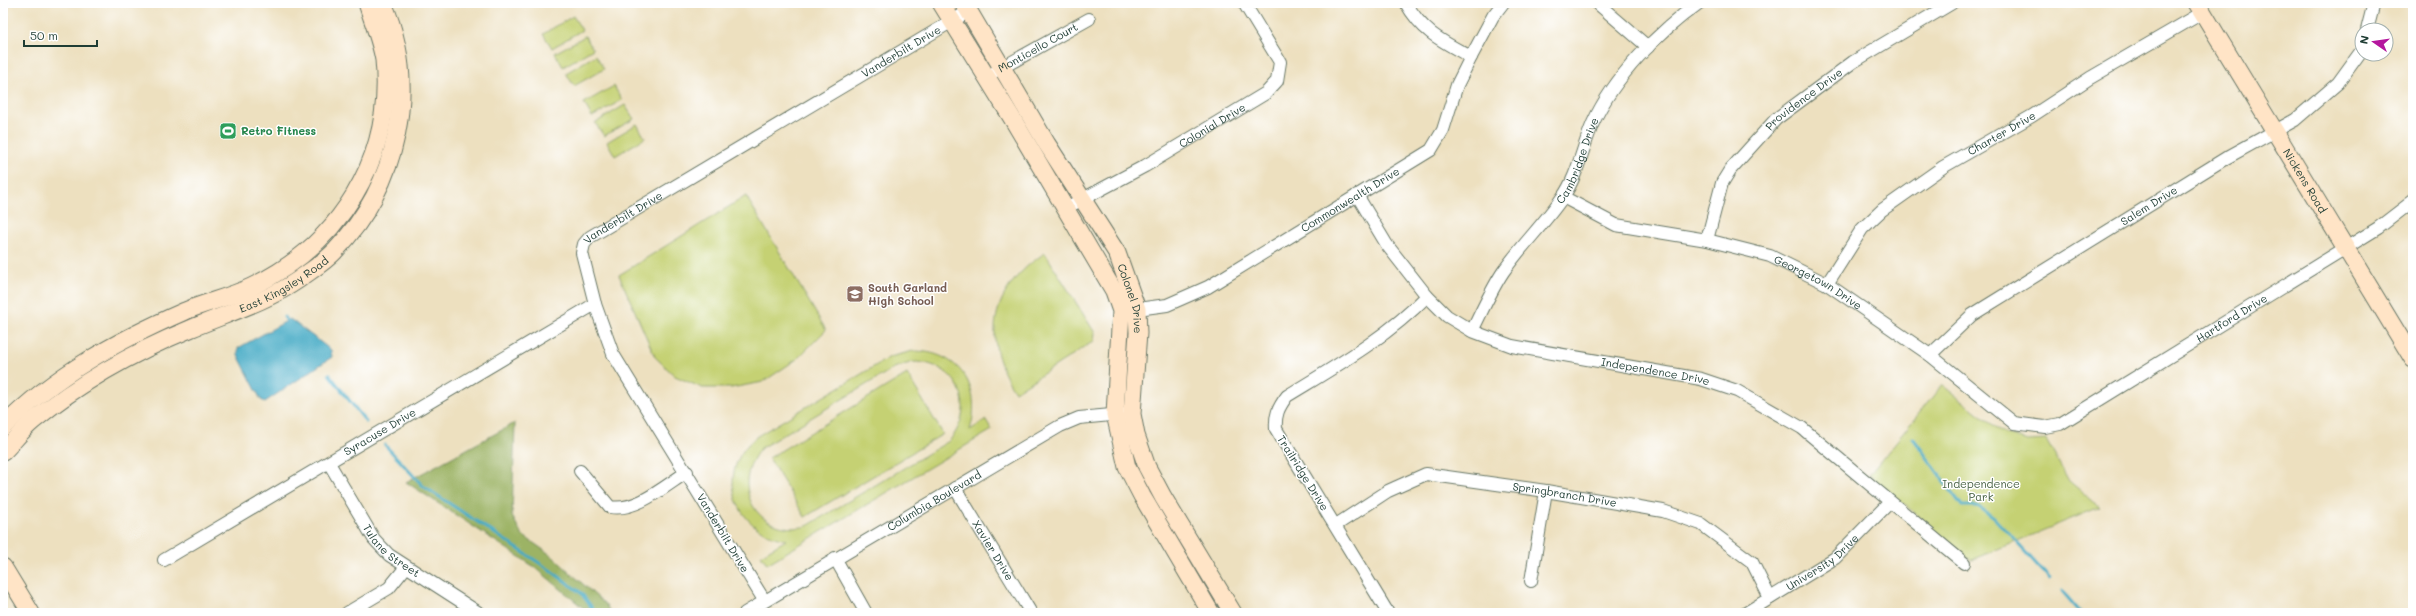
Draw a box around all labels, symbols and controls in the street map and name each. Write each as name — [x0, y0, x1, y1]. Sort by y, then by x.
street label: Monticello Court — [995, 19, 1080, 75]
scale bar — [24, 22, 97, 48]
street label: Vanderbilt Drive — [858, 22, 943, 81]
north arrow — [2354, 22, 2394, 62]
text: 50 m — [30, 27, 58, 43]
text: N — [2356, 34, 2372, 45]
street label: Providence Drive — [1761, 64, 1845, 133]
street label: Colonial Drive — [1176, 99, 1248, 151]
street label: Charter Drive — [1965, 107, 2038, 158]
street label: Cambridge Drive — [1552, 115, 1602, 207]
sports icon: Retro Fitness — [218, 121, 238, 141]
place label: Retro Fitness — [241, 123, 316, 138]
street label: Nickens Road — [2280, 145, 2331, 216]
street label: Commonwealth Drive — [1298, 163, 1402, 235]
street label: Salem Drive — [2117, 182, 2180, 228]
street label: Vanderbilt Drive — [579, 187, 665, 247]
street label: Georgetown Drive — [1772, 251, 1865, 313]
street label: East Kingsley Road — [237, 252, 331, 316]
street label: Colonel Drive — [1114, 261, 1146, 334]
place label: South Garland High School — [868, 280, 947, 308]
school or university icon: South Garland High School — [845, 284, 865, 304]
street label: Hartford Drive — [2193, 290, 2270, 345]
street label: Independence Drive — [1600, 354, 1712, 389]
street label: Syracuse Drive — [341, 404, 419, 459]
street label: Trailridge Drive — [1274, 432, 1333, 513]
street label: Columbia Boulevard — [884, 467, 984, 534]
park label: Independence Park — [1942, 476, 2020, 504]
street label: Springbranch Drive — [1512, 478, 1618, 510]
street label: Vanderbilt Drive — [694, 490, 753, 575]
street label: Xavier Drive — [969, 517, 1018, 583]
street label: Tulane Street — [360, 521, 423, 580]
street label: University Drive — [1783, 530, 1862, 593]

